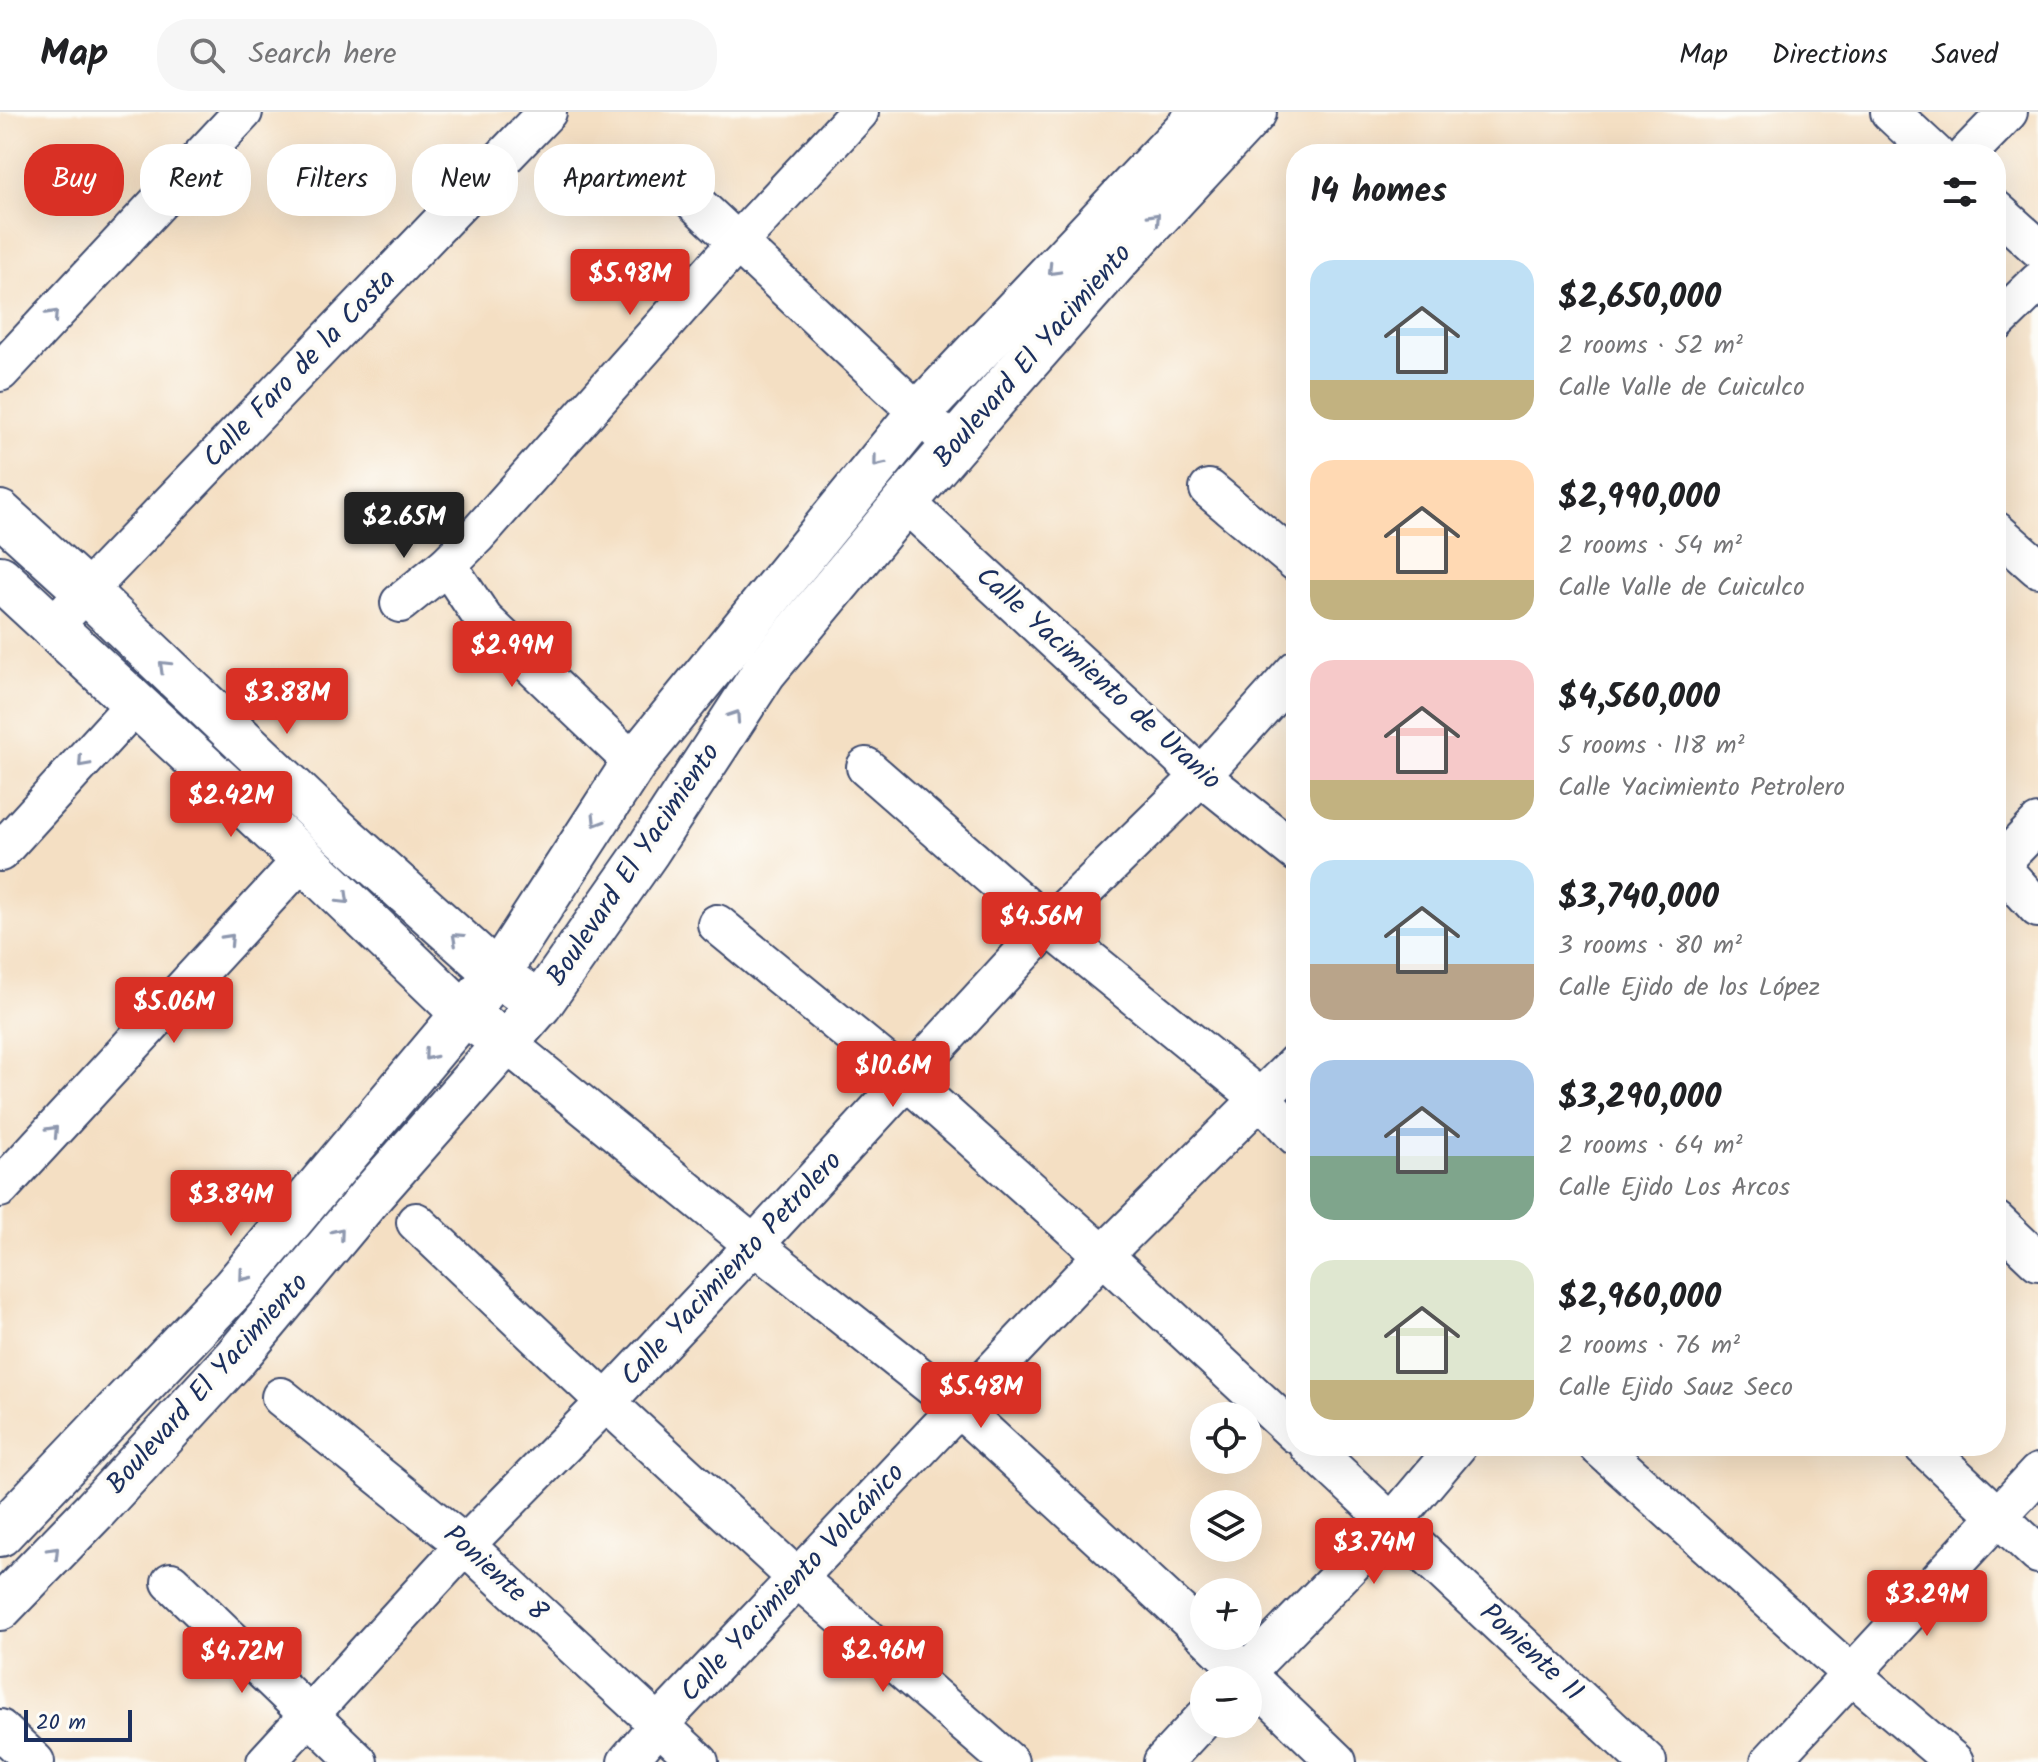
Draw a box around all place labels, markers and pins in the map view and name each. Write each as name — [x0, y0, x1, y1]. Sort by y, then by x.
pin: $5.98M — [565, 249, 695, 317]
pin: $2.65M — [339, 492, 469, 560]
pin: $2.99M — [447, 621, 577, 689]
pin: $3.88M — [222, 668, 352, 736]
pin: $2.42M — [166, 771, 296, 839]
pin: $4.56M — [976, 892, 1106, 960]
pin: $5.06M — [109, 977, 239, 1045]
pin: $10.6M — [828, 1041, 958, 1109]
pin: $3.84M — [166, 1170, 296, 1238]
pin: $5.48M — [916, 1362, 1046, 1430]
pin: $3.74M — [1309, 1518, 1439, 1586]
pin: $3.29M — [1862, 1570, 1992, 1638]
pin: $2.96M — [818, 1626, 948, 1694]
pin: $4.72M — [177, 1627, 307, 1695]

